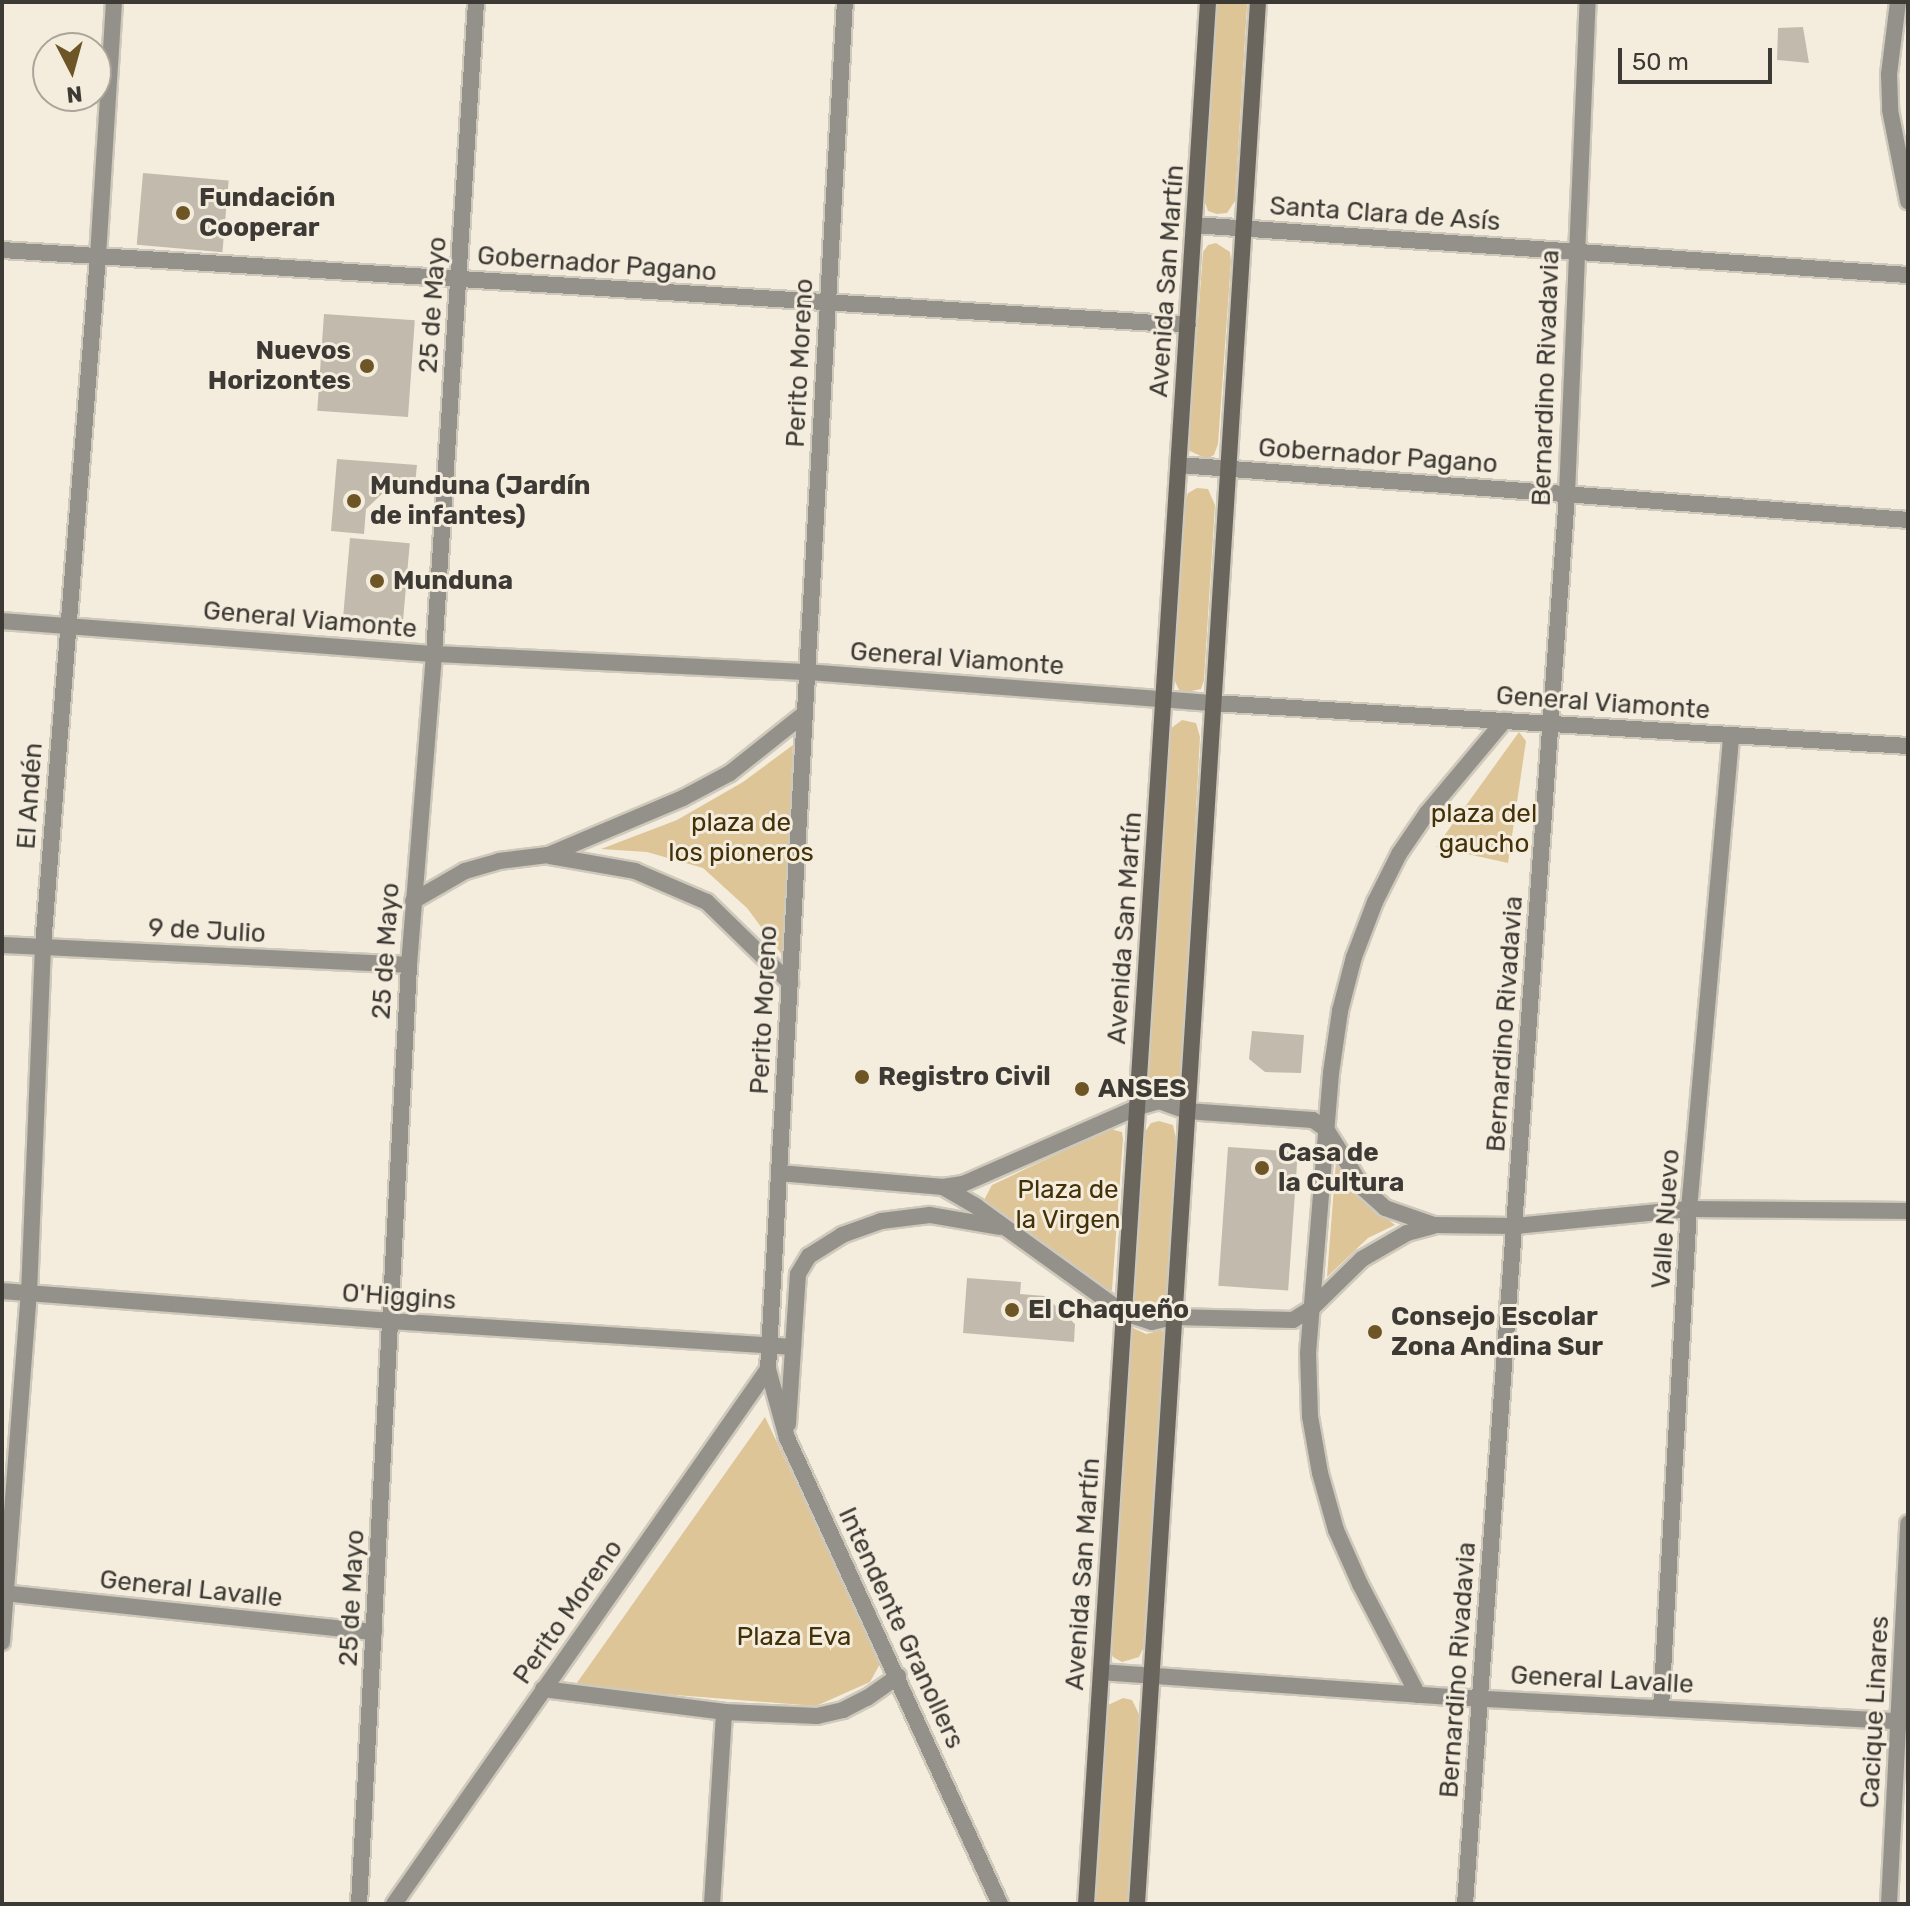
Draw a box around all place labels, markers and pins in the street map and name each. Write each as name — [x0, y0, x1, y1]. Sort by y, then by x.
place label: Fundación Cooperar — [199, 182, 335, 244]
marker: Fundación Cooperar — [174, 204, 192, 222]
place label: Nuevos Horizontes — [208, 335, 351, 396]
marker: Nuevos Horizontes — [358, 357, 376, 375]
place label: Munduna (Jardín de infantes) — [370, 470, 591, 532]
marker: Munduna (Jardín de infantes) — [345, 492, 363, 510]
place label: Munduna — [393, 565, 513, 597]
marker: Munduna — [368, 572, 386, 590]
place label: Registro Civil — [878, 1061, 1051, 1093]
marker: Registro Civil — [853, 1068, 871, 1086]
place label: ANSES — [1098, 1073, 1186, 1105]
marker: ANSES — [1073, 1080, 1091, 1098]
place label: Casa de la Cultura — [1278, 1137, 1404, 1198]
marker: Casa de la Cultura — [1253, 1159, 1271, 1177]
place label: El Chaqueño — [1028, 1294, 1189, 1326]
marker: El Chaqueño — [1003, 1301, 1021, 1319]
place label: Consejo Escolar Zona Andina Sur — [1391, 1301, 1604, 1362]
marker: Consejo Escolar Zona Andina Sur — [1366, 1323, 1384, 1341]

